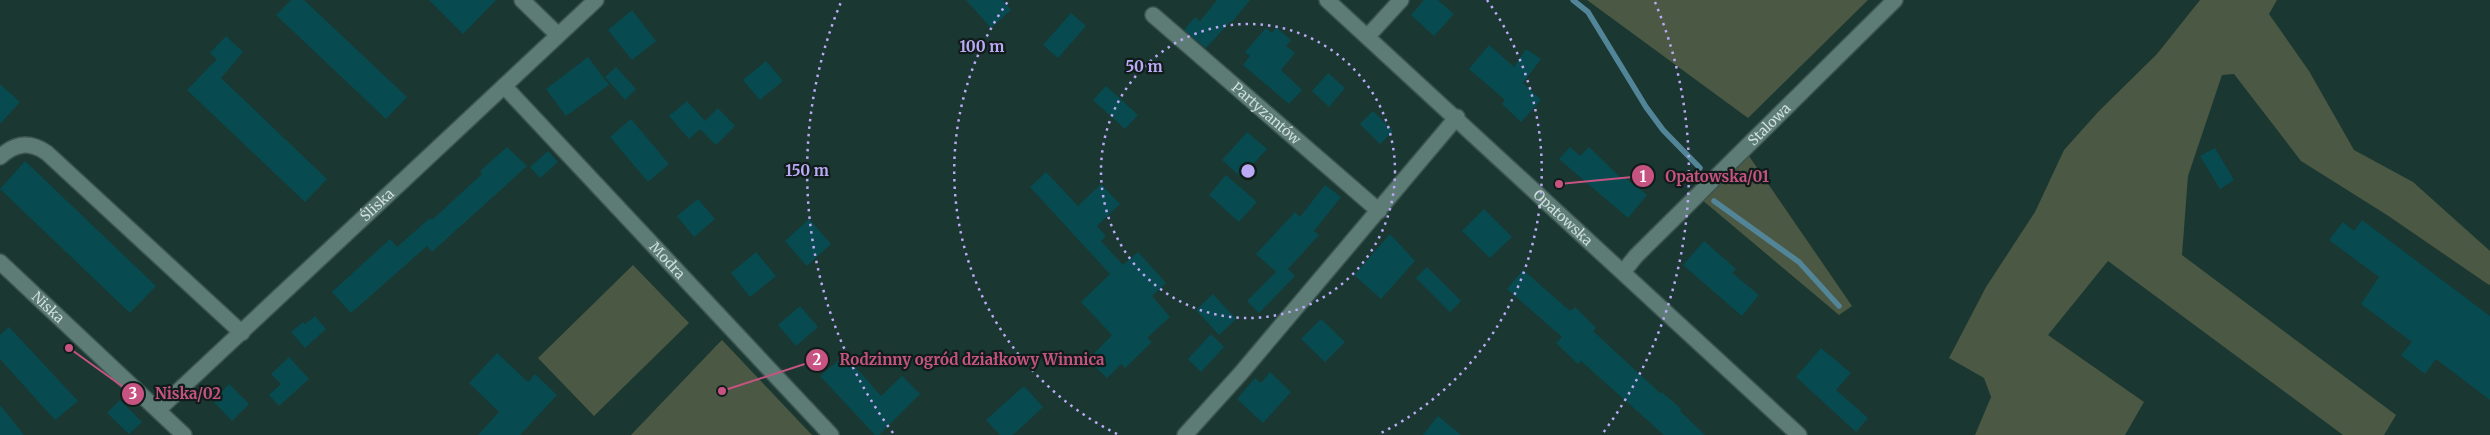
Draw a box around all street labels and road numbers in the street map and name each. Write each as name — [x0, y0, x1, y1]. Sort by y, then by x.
street label: Partyzantów — [1228, 78, 1305, 148]
street label: Stalowa — [1744, 99, 1795, 149]
street label: Śliska — [356, 184, 398, 225]
street label: Opatowska — [1529, 186, 1597, 250]
street label: Modra — [646, 238, 689, 283]
street label: Niska — [28, 288, 69, 327]

